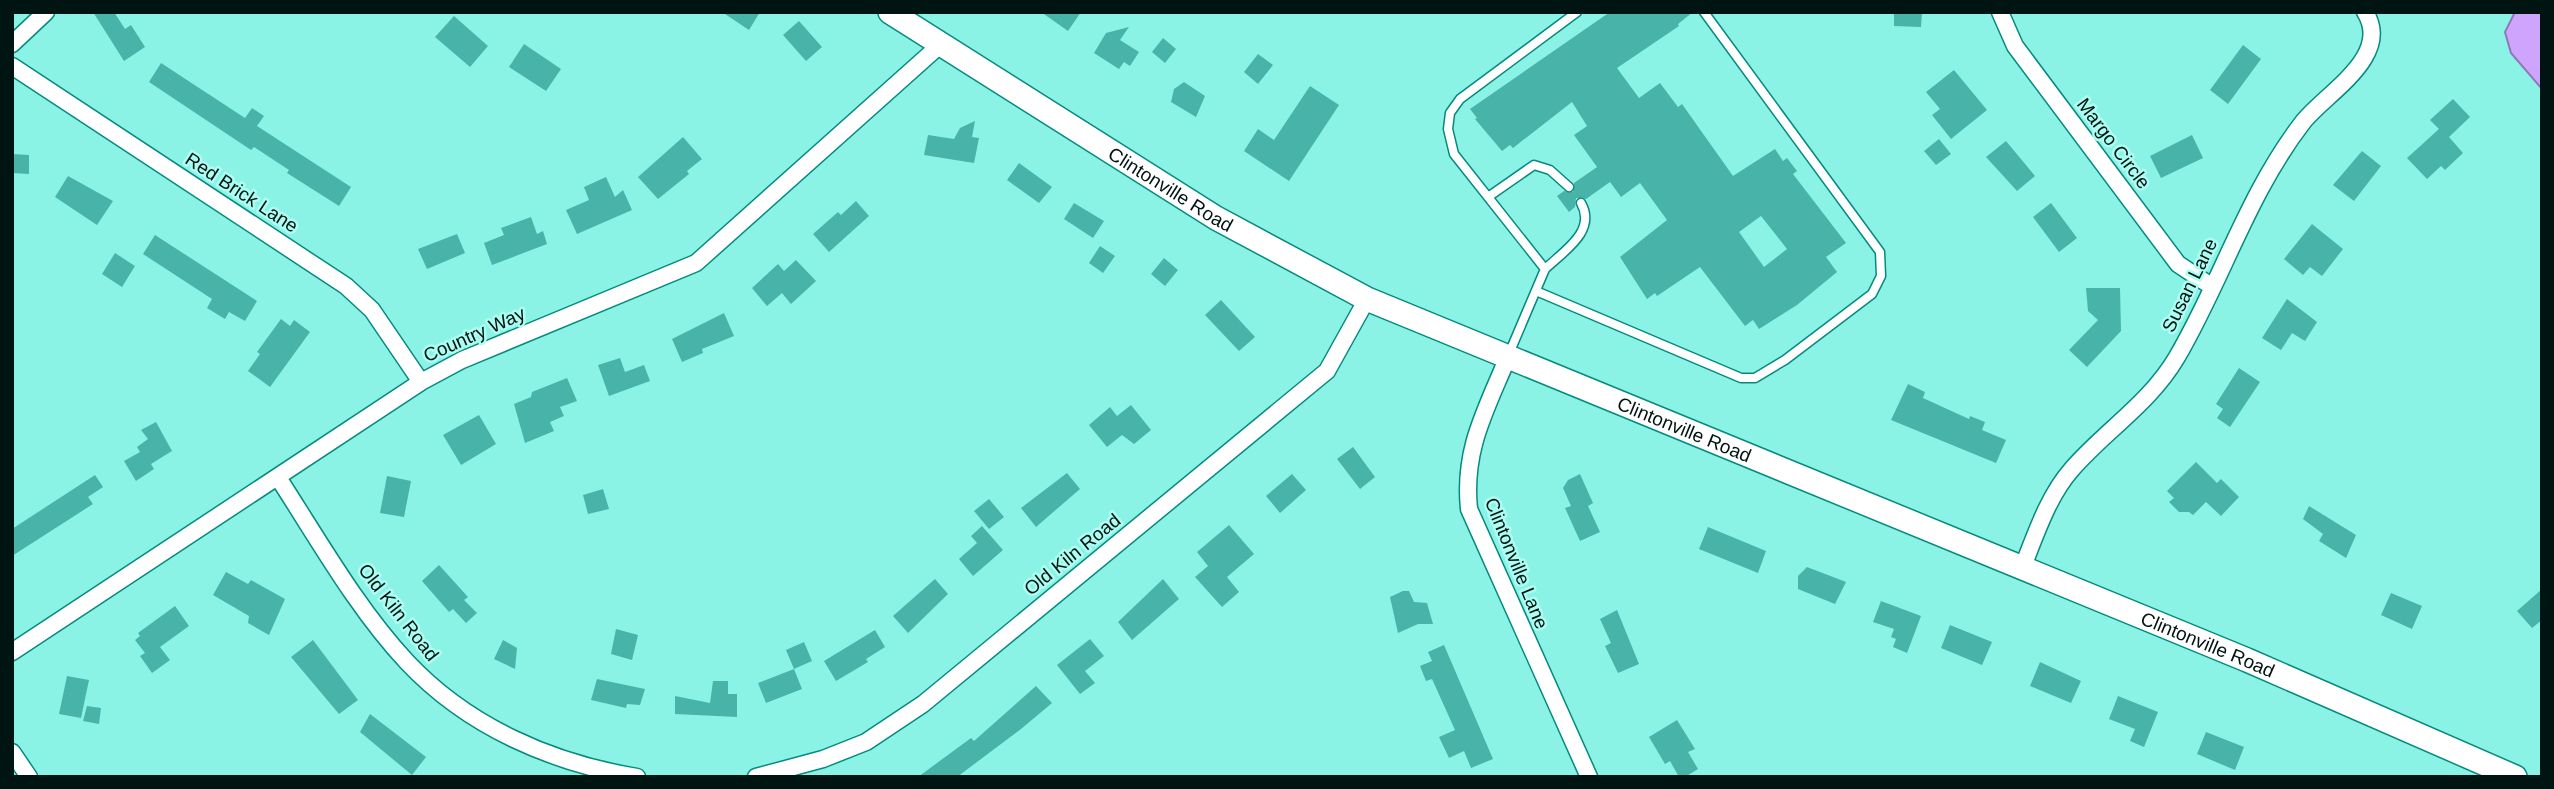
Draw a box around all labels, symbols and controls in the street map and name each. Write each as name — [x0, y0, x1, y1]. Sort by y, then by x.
street label: Margo Circle — [2073, 94, 2154, 193]
street label: Clintonville Road — [1104, 143, 1236, 236]
street label: Red Brick Lane — [182, 148, 302, 237]
street label: Susan Lane — [2158, 235, 2221, 335]
street label: Country Way — [420, 302, 529, 366]
street label: Clintonville Road — [1614, 393, 1754, 466]
street label: Clintonville Lane — [1481, 495, 1552, 632]
street label: Old Kiln Road — [1020, 509, 1124, 599]
street label: Old Kiln Road — [354, 560, 443, 665]
street label: Clintonville Road — [2138, 608, 2278, 682]

